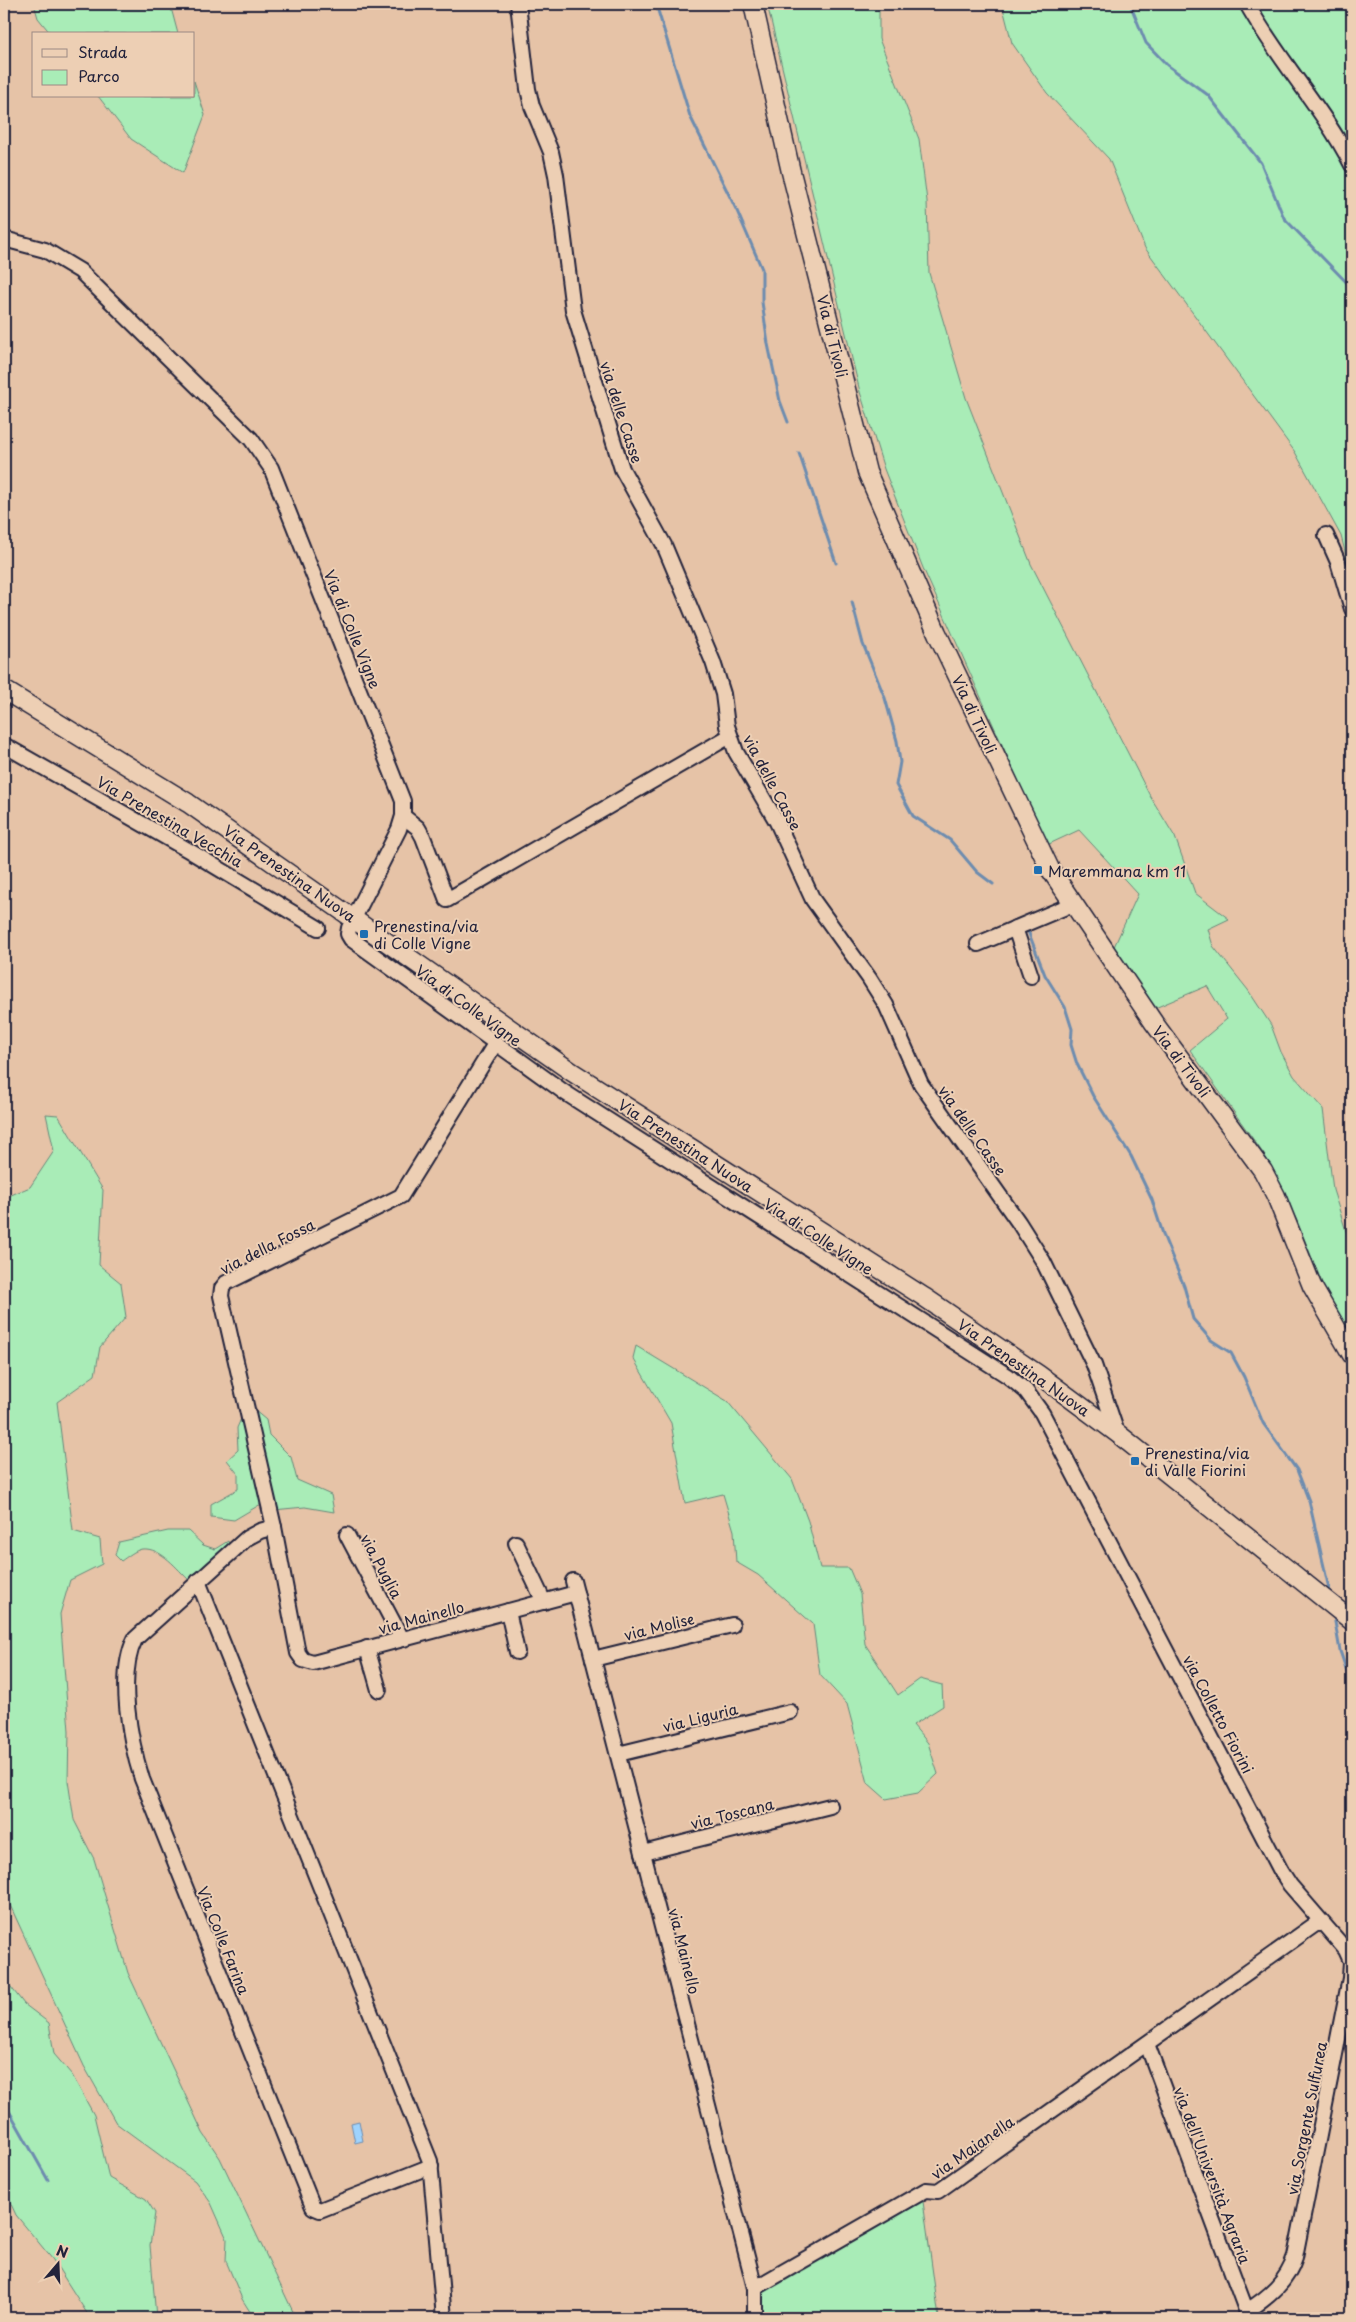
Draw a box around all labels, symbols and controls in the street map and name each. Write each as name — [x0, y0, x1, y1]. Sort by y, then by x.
legend — [32, 32, 195, 98]
text: Strada — [78, 40, 128, 63]
text: Parco — [78, 64, 120, 87]
street label: Via di Tivoli — [812, 292, 854, 380]
street label: via delle Casse — [595, 358, 649, 466]
street label: Via di Colle Vigne — [319, 566, 387, 692]
street label: Via di Tivoli — [947, 671, 1003, 757]
street label: via delle Casse — [738, 730, 808, 834]
street label: Via Prenestina Vecchia — [93, 770, 248, 873]
street label: Via Prenestina Nuova — [219, 819, 362, 928]
place label: Maremmana km 11 — [1048, 859, 1186, 882]
marker: Maremmana km 11 — [1032, 864, 1044, 876]
place label: Prenestina/via di Colle Vigne — [374, 914, 479, 954]
marker: Prenestina/via di Colle Vigne — [358, 928, 370, 940]
street label: Via di Colle Vigne — [411, 958, 527, 1052]
street label: Via di Tivoli — [1147, 1020, 1217, 1102]
street label: via delle Casse — [933, 1080, 1013, 1180]
street label: Via Prenestina Nuova — [614, 1093, 759, 1198]
street label: Via di Colle Vigne — [760, 1192, 878, 1280]
street label: via della Fossa — [216, 1212, 318, 1280]
street label: Via Prenestina Nuova — [953, 1313, 1096, 1422]
place label: Prenestina/via di Valle Fiorini — [1145, 1441, 1250, 1481]
marker: Prenestina/via di Valle Fiorini — [1129, 1455, 1141, 1467]
street label: via Puglia — [355, 1529, 409, 1603]
street label: via Mainello — [376, 1595, 466, 1639]
street label: via Molise — [622, 1606, 696, 1646]
street label: via Colletto Fiorini — [1178, 1651, 1260, 1777]
street label: via Liguria — [660, 1696, 741, 1737]
street label: via Toscana — [688, 1791, 777, 1834]
street label: Via Colle Farina — [192, 1882, 256, 1998]
street label: via Mainello — [663, 1906, 707, 1996]
street label: via Sorgente Sulfurea — [1280, 2039, 1332, 2197]
street label: via dell'Università Agraria — [1169, 2083, 1257, 2267]
street label: via Maianella — [926, 2109, 1019, 2184]
north arrow — [32, 2240, 82, 2290]
text: N — [54, 2240, 71, 2263]

